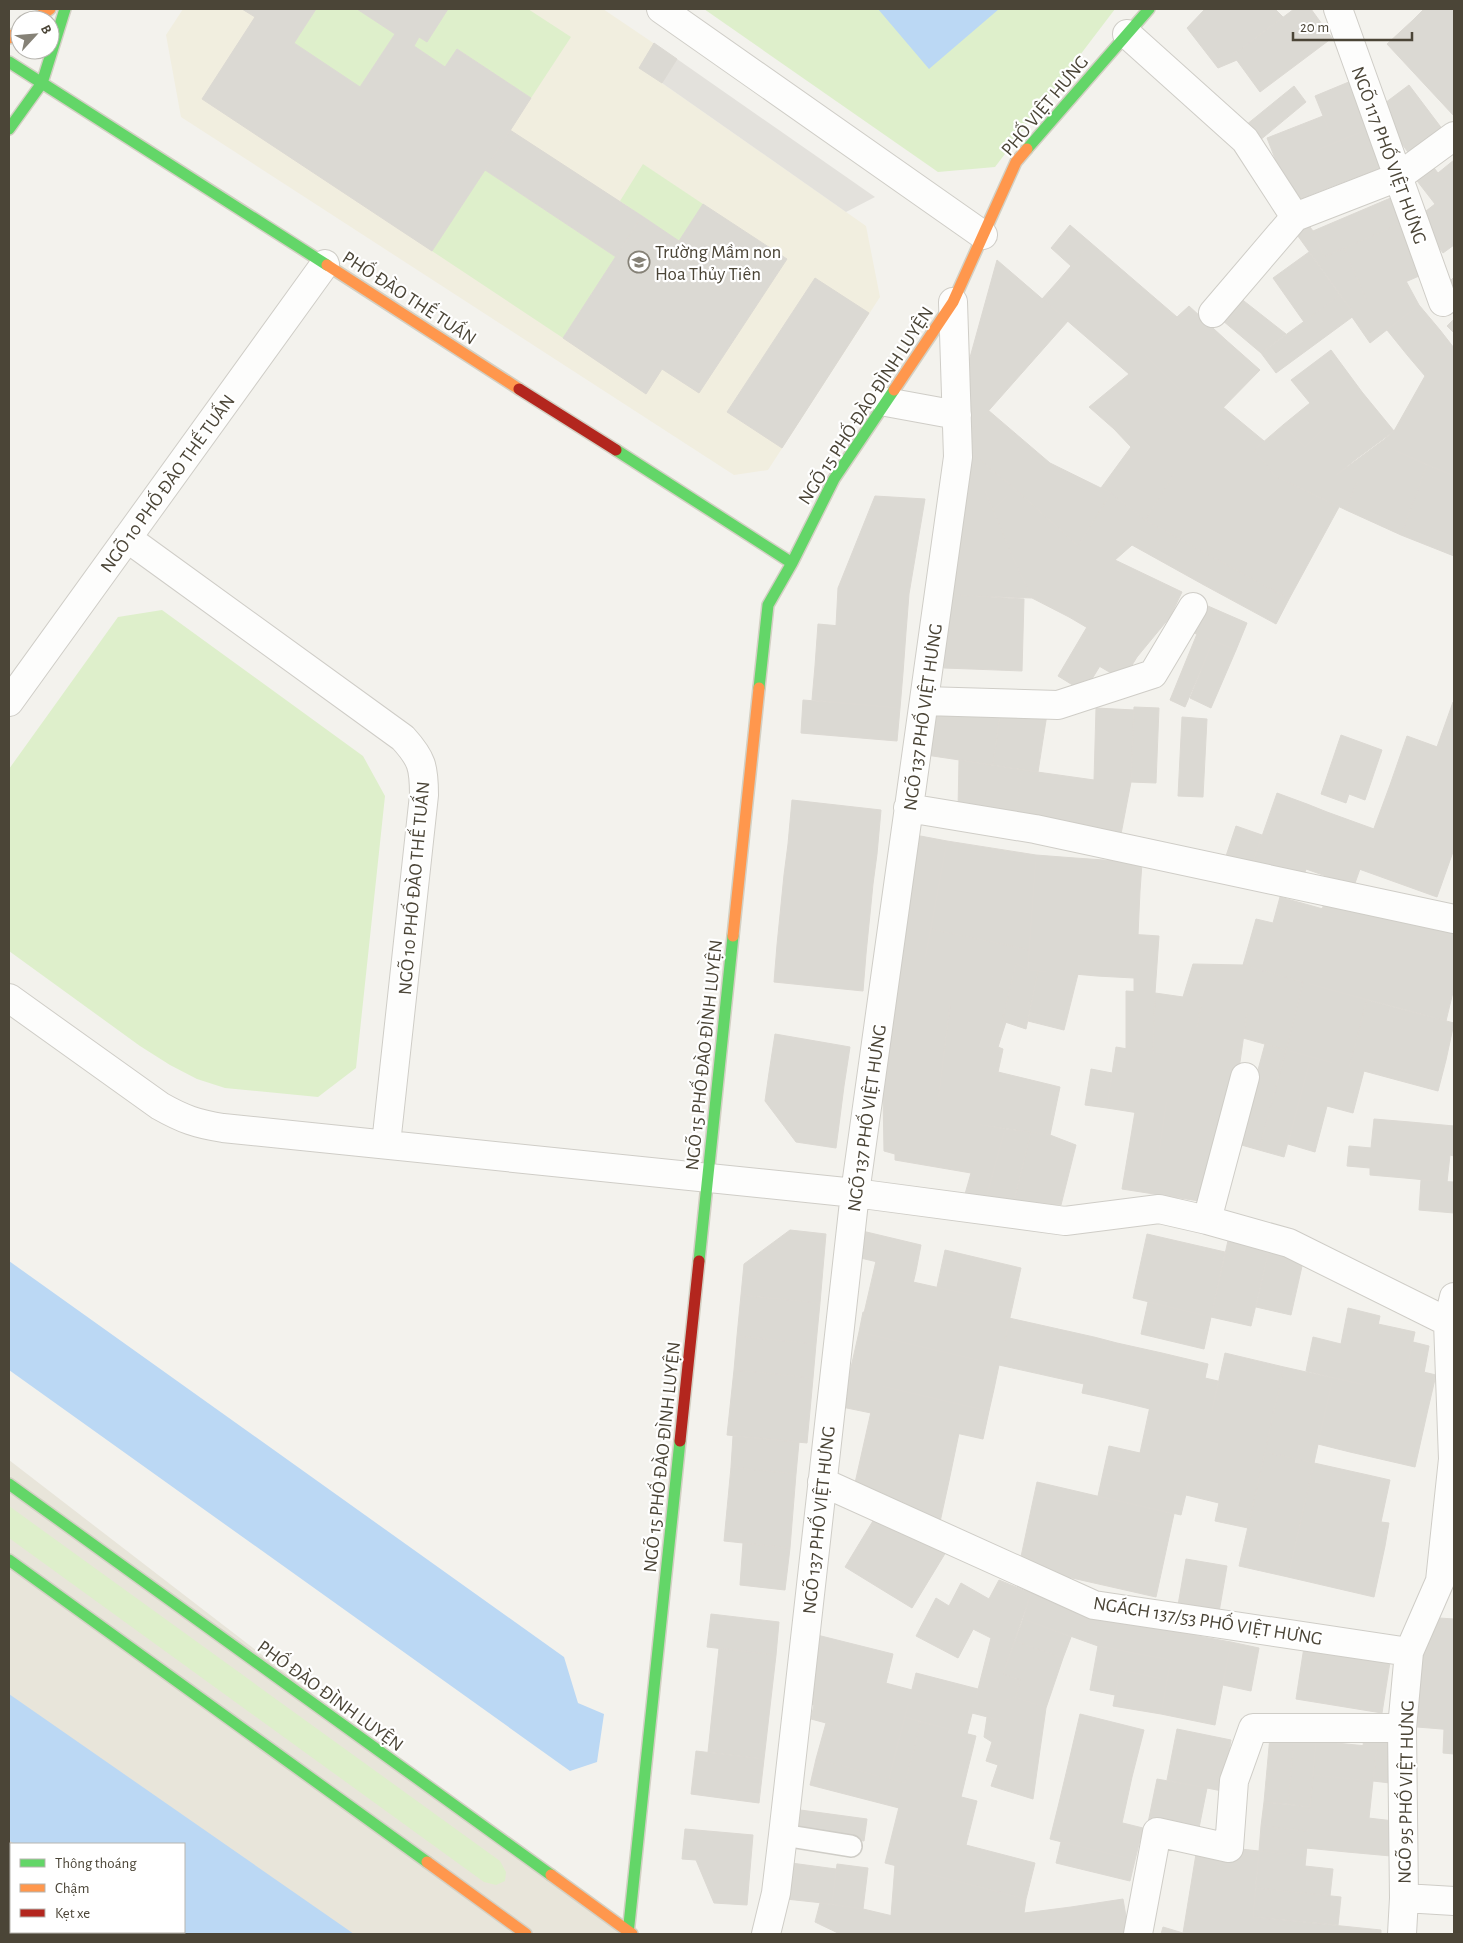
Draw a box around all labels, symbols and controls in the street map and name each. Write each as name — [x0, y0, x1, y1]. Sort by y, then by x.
north arrow — [10, 10, 60, 60]
scale bar — [1293, 10, 1412, 42]
text: 20 m — [1300, 20, 1329, 35]
text: B — [38, 23, 54, 36]
street label: PHỐ VIỆT HƯNG — [995, 50, 1092, 160]
street label: NGÕ 117 PHỐ VIỆT HƯNG — [1348, 63, 1433, 247]
place label: Trường Mầm non Hoa Thủy Tiên — [655, 243, 781, 284]
street label: PHỐ ĐÀO THẾ TUẤN — [339, 245, 482, 349]
school or university icon: Trường Mầm non Hoa Thủy Tiên — [627, 250, 651, 274]
street label: NGÕ 15 PHỐ ĐÀO ĐÌNH LUYỆN — [792, 301, 937, 508]
street label: NGÕ 10 PHỐ ĐÀO THẾ TUẤN — [94, 389, 239, 576]
street label: NGÕ 137 PHỐ VIỆT HƯNG — [897, 622, 946, 812]
street label: NGÕ 10 PHỐ ĐÀO THẾ TUẤN — [392, 780, 433, 996]
street label: NGÕ 15 PHỐ ĐÀO ĐÌNH LUYỆN — [679, 938, 726, 1171]
street label: NGÕ 137 PHỐ VIỆT HƯNG — [841, 1023, 890, 1213]
street label: NGÕ 15 PHỐ ĐÀO ĐÌNH LUYỆN — [637, 1340, 684, 1573]
street label: NGÕ 137 PHỐ VIỆT HƯNG — [796, 1425, 839, 1615]
street label: NGÁCH 137/53 PHỐ VIỆT HƯNG — [1092, 1590, 1324, 1649]
street label: PHỐ ĐÀO ĐÌNH LUYỆN — [254, 1634, 409, 1755]
street label: NGÕ 95 PHỐ VIỆT HƯNG — [1391, 1700, 1418, 1884]
legend — [10, 1843, 185, 1933]
text: Thông thoáng — [55, 1856, 137, 1871]
text: Chậm — [55, 1881, 89, 1896]
text: Kẹt xe — [55, 1906, 90, 1921]

